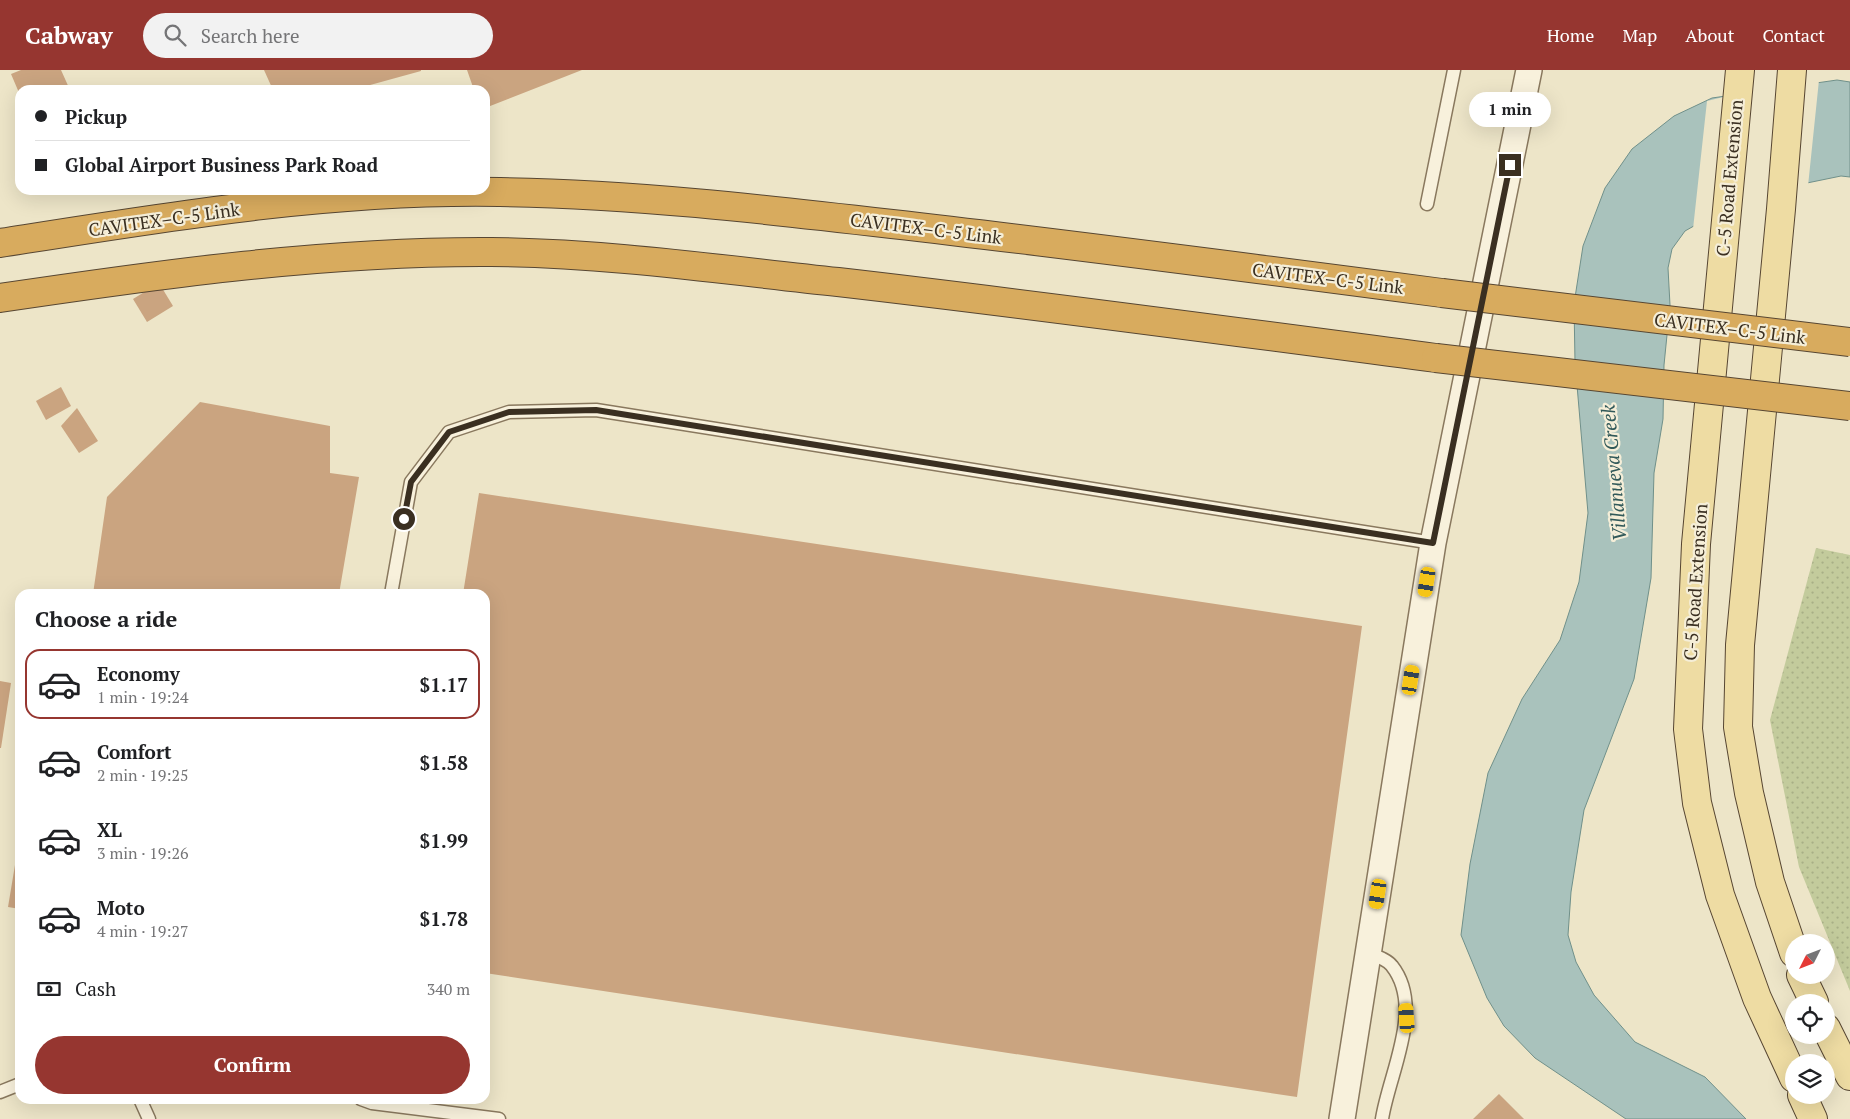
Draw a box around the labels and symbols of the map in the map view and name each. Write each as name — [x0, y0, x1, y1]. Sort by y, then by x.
callout: 1 min — [1469, 92, 1551, 128]
street label: C-5 Road Extension — [1710, 98, 1748, 257]
route end — [1499, 154, 1521, 176]
street label: CAVITEX–C-5 Link — [87, 196, 242, 241]
street label: CAVITEX–C-5 Link — [849, 207, 1004, 249]
street label: CAVITEX–C-5 Link — [1251, 257, 1406, 299]
street label: CAVITEX–C-5 Link — [1653, 307, 1808, 349]
water label: Villanueva Creek — [1595, 403, 1631, 542]
street label: C-5 Road Extension — [1678, 502, 1712, 661]
route start — [393, 508, 415, 530]
car — [1417, 566, 1436, 598]
car — [1401, 664, 1420, 696]
car — [1368, 878, 1387, 910]
north arrow — [1785, 934, 1835, 984]
car — [1398, 1003, 1415, 1033]

